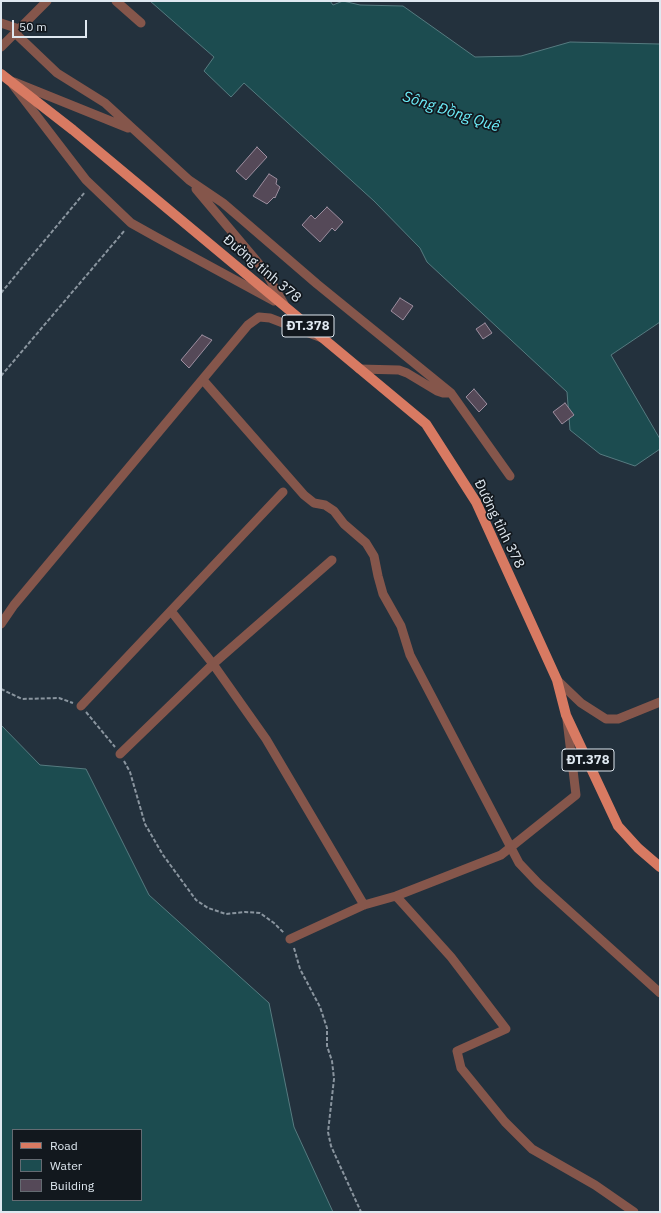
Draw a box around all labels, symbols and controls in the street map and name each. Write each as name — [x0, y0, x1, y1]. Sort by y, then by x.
scale bar — [14, 12, 89, 38]
text: 50 m — [19, 19, 47, 34]
water label: Sông Đồng Quê — [400, 88, 502, 136]
street label: Đường tỉnh 378 — [220, 231, 304, 307]
road number: ĐT.378 — [282, 315, 334, 337]
street label: Đường tỉnh 378 — [470, 477, 528, 571]
road number: ĐT.378 — [562, 749, 614, 771]
legend — [12, 1129, 142, 1201]
text: Road — [50, 1138, 78, 1153]
text: Water — [50, 1158, 82, 1173]
text: Building — [50, 1178, 94, 1193]

